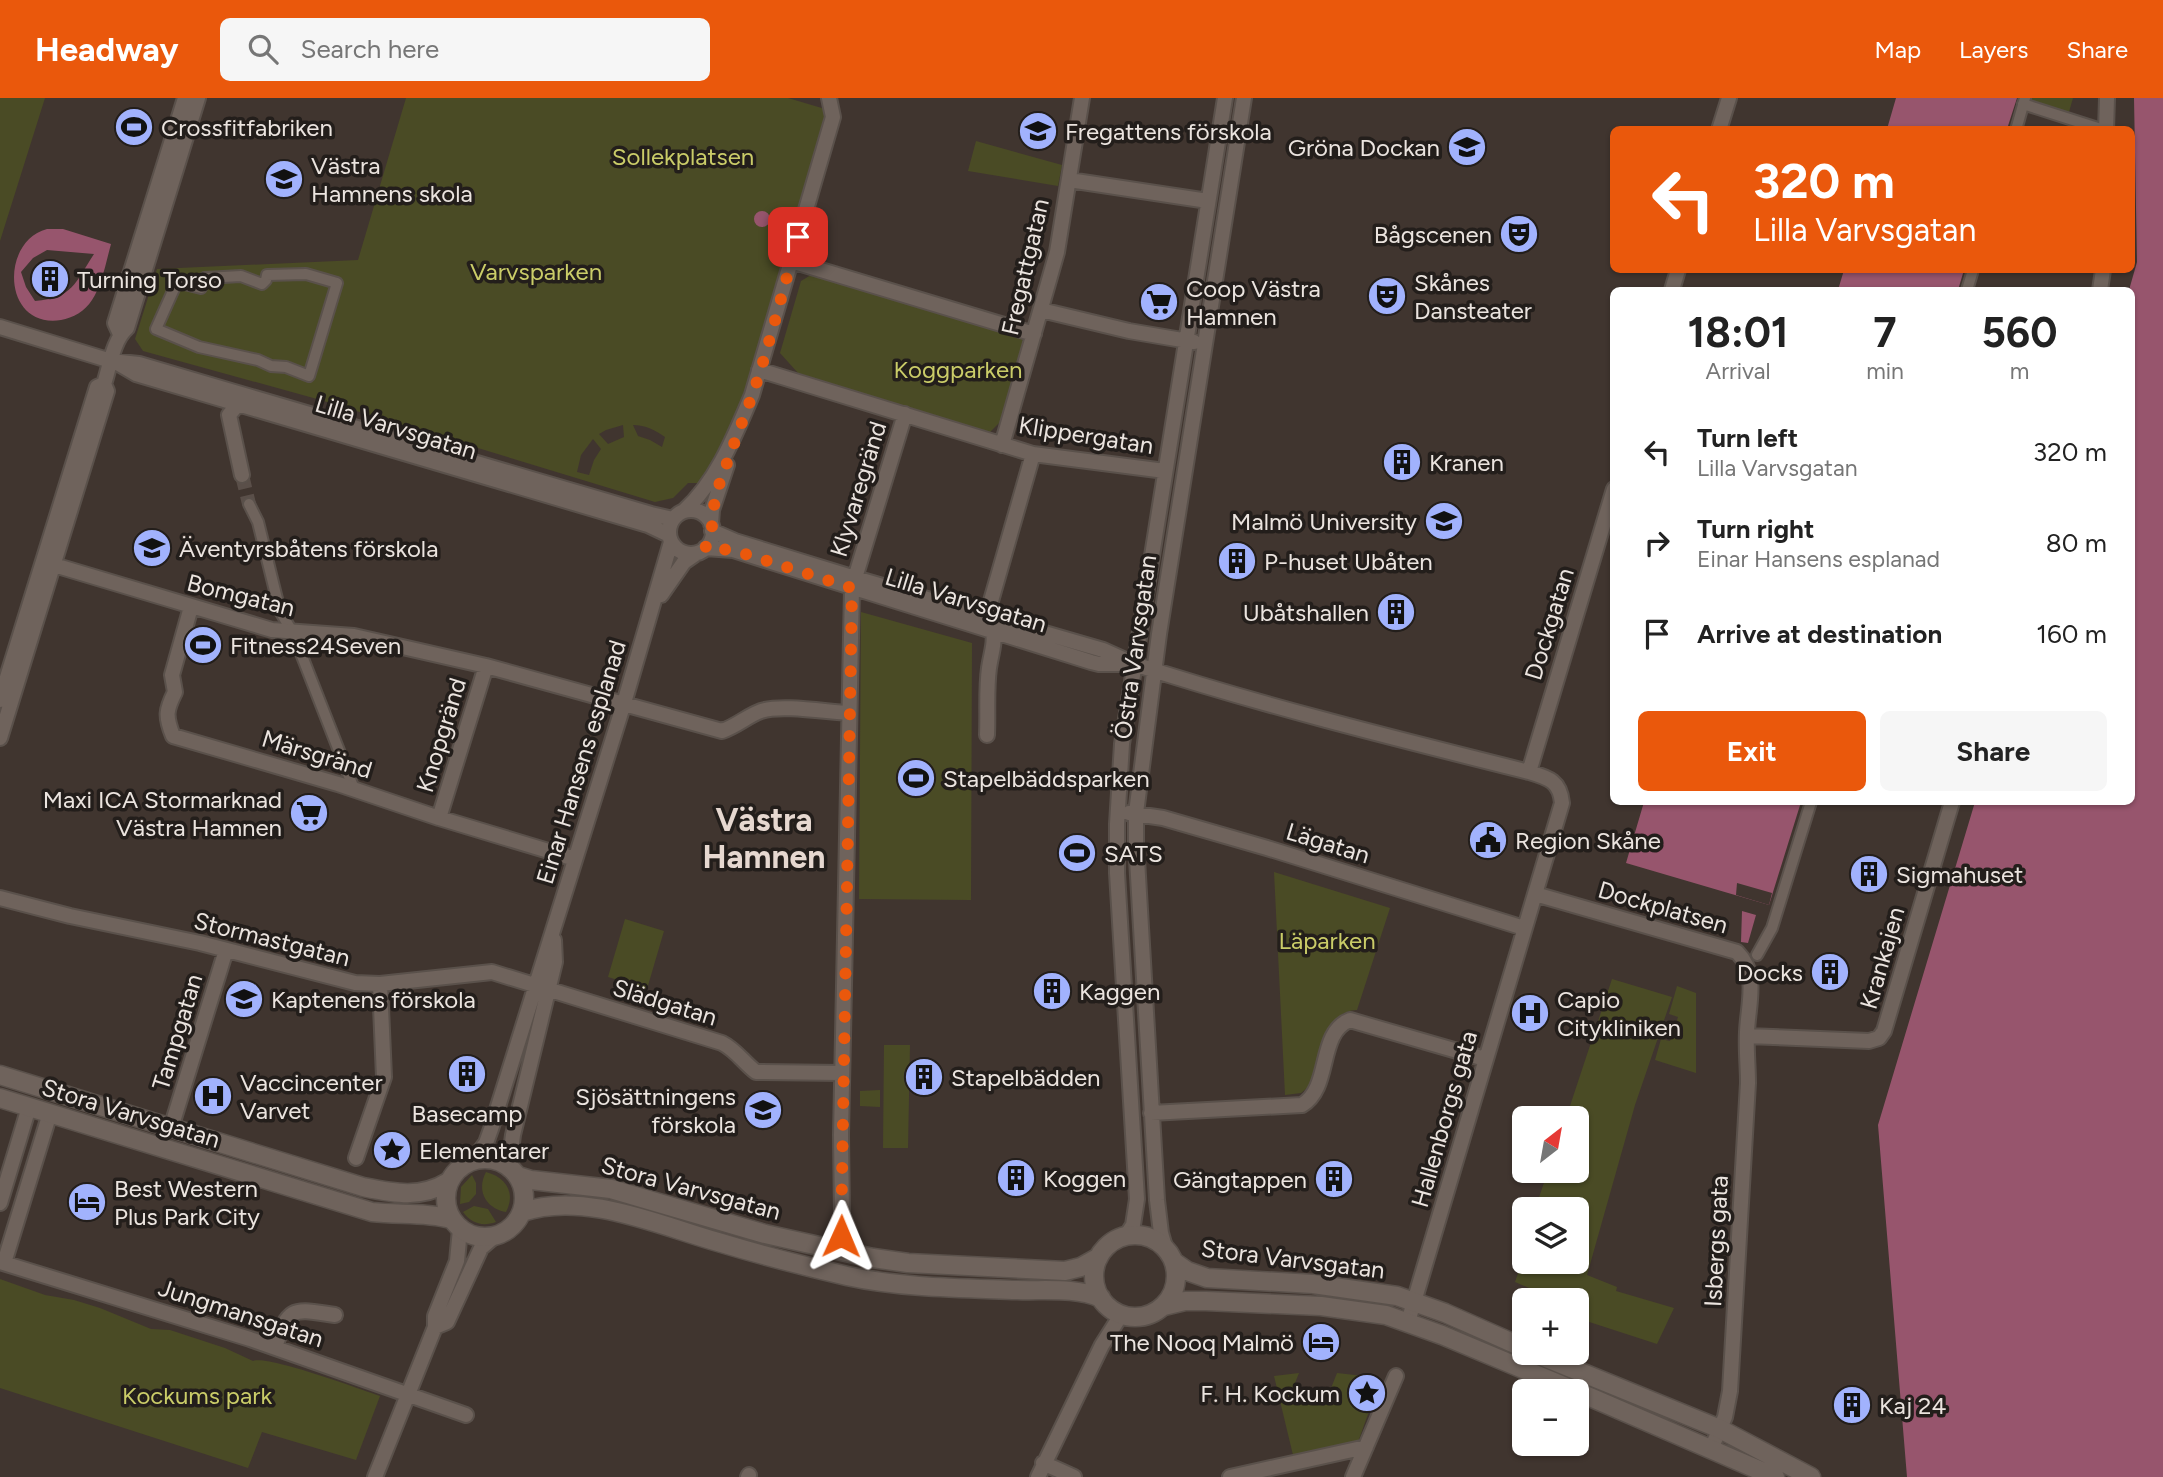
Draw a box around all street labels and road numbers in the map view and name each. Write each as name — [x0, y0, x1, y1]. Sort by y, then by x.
street label: Fregattgatan — [995, 196, 1055, 338]
street label: Lilla Varvsgatan — [312, 389, 480, 465]
street label: Klippergatan — [1017, 410, 1155, 460]
street label: Klyvaregränd — [824, 418, 892, 560]
street label: Östra Varvsgatan — [1108, 553, 1162, 741]
street label: Lilla Varvsgatan — [882, 562, 1050, 638]
street label: Dockgatan — [1518, 564, 1580, 684]
street label: Bomgatan — [184, 568, 298, 622]
street label: Einar Hansens esplanad — [530, 637, 632, 887]
street label: Knopgränd — [410, 674, 472, 796]
street label: Märsgränd — [258, 724, 376, 784]
street label: Lägatan — [1283, 817, 1373, 869]
street label: Dockplatsen — [1595, 875, 1731, 939]
street label: Krankajen — [1854, 904, 1910, 1012]
street label: Stormastgatan — [191, 906, 353, 972]
street label: Tampgatan — [146, 971, 208, 1093]
street label: Slädgatan — [609, 972, 721, 1032]
street label: Hallenborgs gata — [1405, 1027, 1483, 1211]
street label: Stora Varvsgatan — [38, 1072, 224, 1154]
street label: Stora Varvsgatan — [598, 1150, 784, 1226]
street label: Isbergs gata — [1698, 1174, 1734, 1308]
street label: Stora Varvsgatan — [1200, 1233, 1386, 1285]
street label: Jungmansgatan — [155, 1273, 327, 1353]

